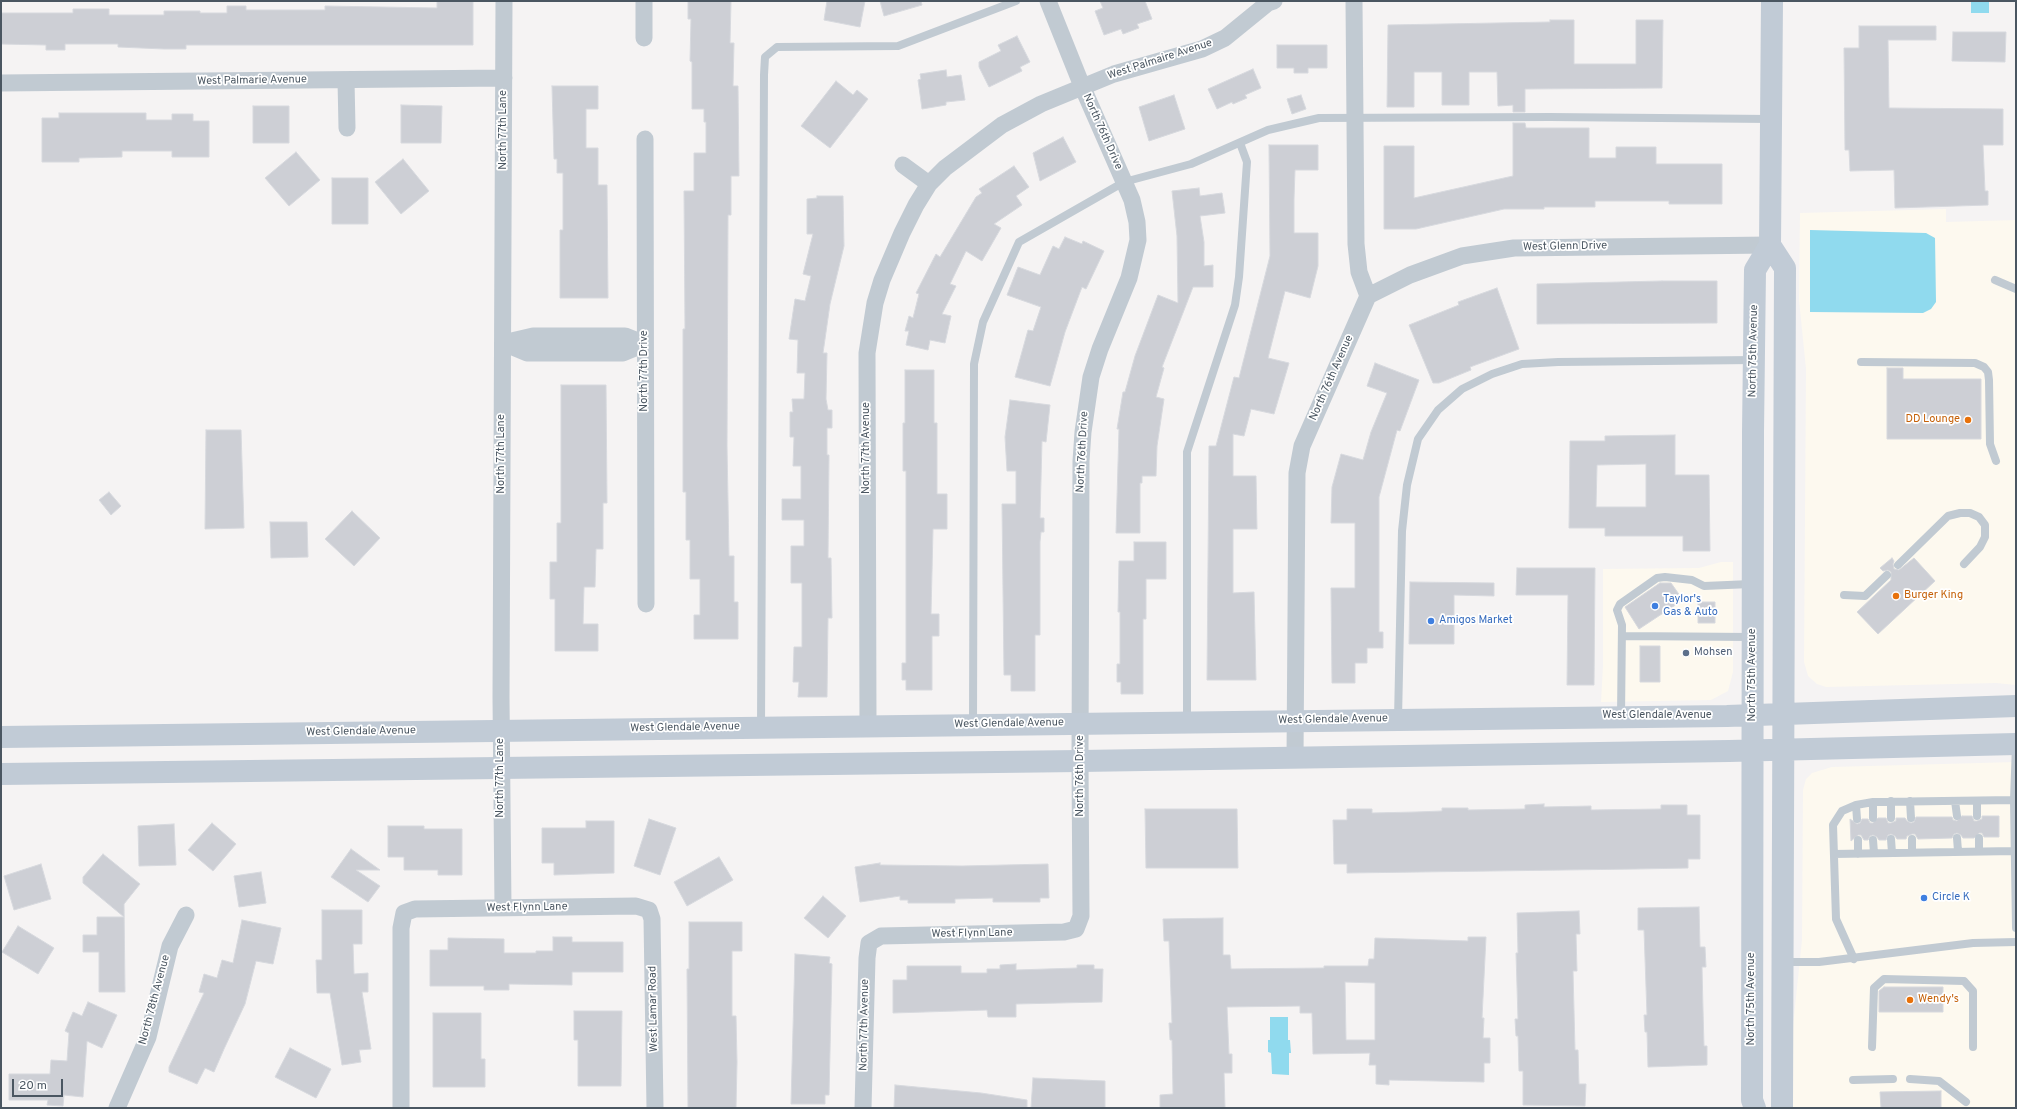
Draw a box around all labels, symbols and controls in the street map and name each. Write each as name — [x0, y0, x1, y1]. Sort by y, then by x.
street label: West Palmaire Avenue — [1106, 37, 1214, 83]
street label: West Palmarie Avenue — [197, 73, 307, 89]
street label: North 77th Lane — [497, 90, 511, 170]
street label: North 76th Drive — [1079, 92, 1125, 172]
street label: West Glenn Drive — [1523, 240, 1607, 254]
street label: North 75th Avenue — [1747, 304, 1761, 398]
street label: North 77th Drive — [638, 330, 652, 412]
street label: North 76th Avenue — [1307, 333, 1357, 423]
street label: North 77th Avenue — [860, 402, 874, 494]
street label: North 76th Drive — [1074, 411, 1092, 493]
place label: DD Lounge — [1905, 413, 1960, 427]
street label: North 77th Lane — [495, 414, 509, 494]
marker: DD Lounge — [1963, 415, 1973, 425]
place label: Burger King — [1904, 589, 1963, 603]
marker: Burger King — [1891, 591, 1901, 601]
place label: Taylor's Gas & Auto — [1663, 593, 1718, 619]
marker: Taylor's Gas & Auto — [1650, 601, 1660, 611]
place label: Amigos Market — [1439, 614, 1513, 628]
marker: Amigos Market — [1426, 616, 1436, 626]
street label: North 75th Avenue — [1746, 628, 1760, 722]
place label: Mohsen — [1694, 646, 1732, 660]
marker: Mohsen — [1681, 648, 1691, 658]
street label: West Glendale Avenue — [1602, 709, 1712, 723]
street label: West Glendale Avenue — [1278, 712, 1388, 728]
street label: West Glendale Avenue — [954, 716, 1064, 732]
street label: West Glendale Avenue — [630, 720, 740, 736]
street label: West Glendale Avenue — [306, 724, 416, 740]
street label: North 76th Drive — [1074, 735, 1088, 817]
street label: North 77th Lane — [494, 738, 508, 818]
place label: Circle K — [1932, 891, 1970, 905]
marker: Circle K — [1919, 893, 1929, 903]
street label: West Flynn Lane — [486, 901, 568, 915]
street label: West Flynn Lane — [931, 927, 1013, 941]
street label: North 75th Avenue — [1745, 952, 1759, 1046]
street label: North 78th Avenue — [137, 954, 173, 1046]
street label: West Lamar Road — [647, 966, 661, 1052]
street label: North 77th Avenue — [858, 979, 872, 1071]
place label: Wendy's — [1918, 993, 1959, 1007]
marker: Wendy's — [1905, 995, 1915, 1005]
scale bar — [14, 1071, 65, 1097]
text: 20 m — [19, 1078, 47, 1094]

